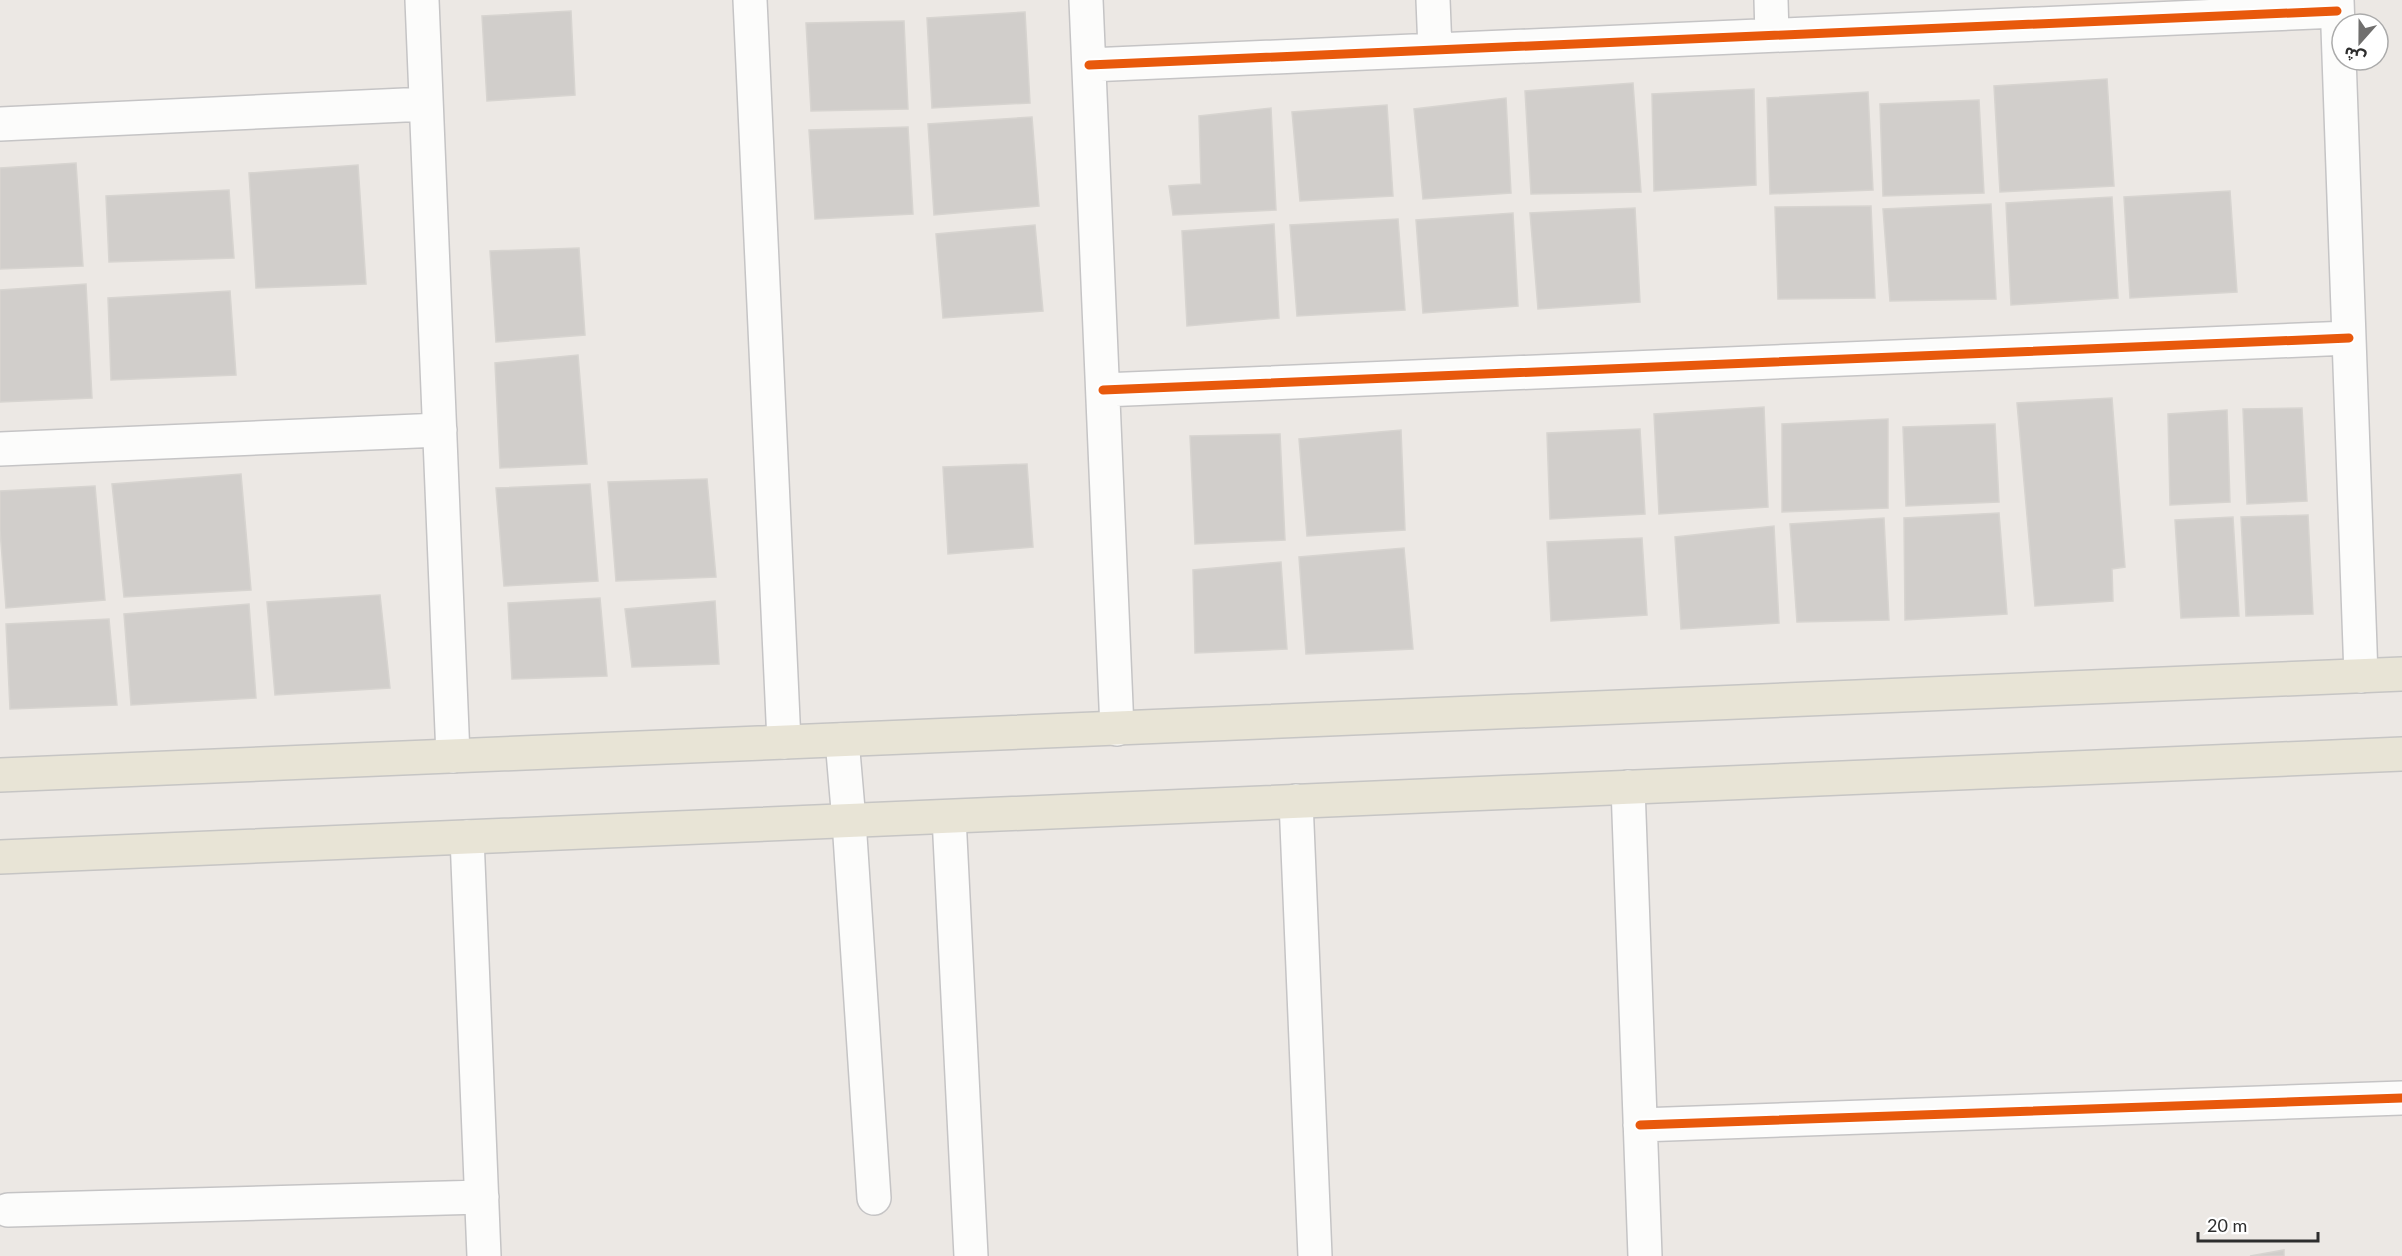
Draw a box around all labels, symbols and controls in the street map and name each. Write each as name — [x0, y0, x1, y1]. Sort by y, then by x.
north arrow — [2330, 12, 2390, 72]
text: ش — [2341, 43, 2368, 69]
scale bar — [2198, 1205, 2318, 1243]
text: 20 m — [2207, 1214, 2247, 1236]

